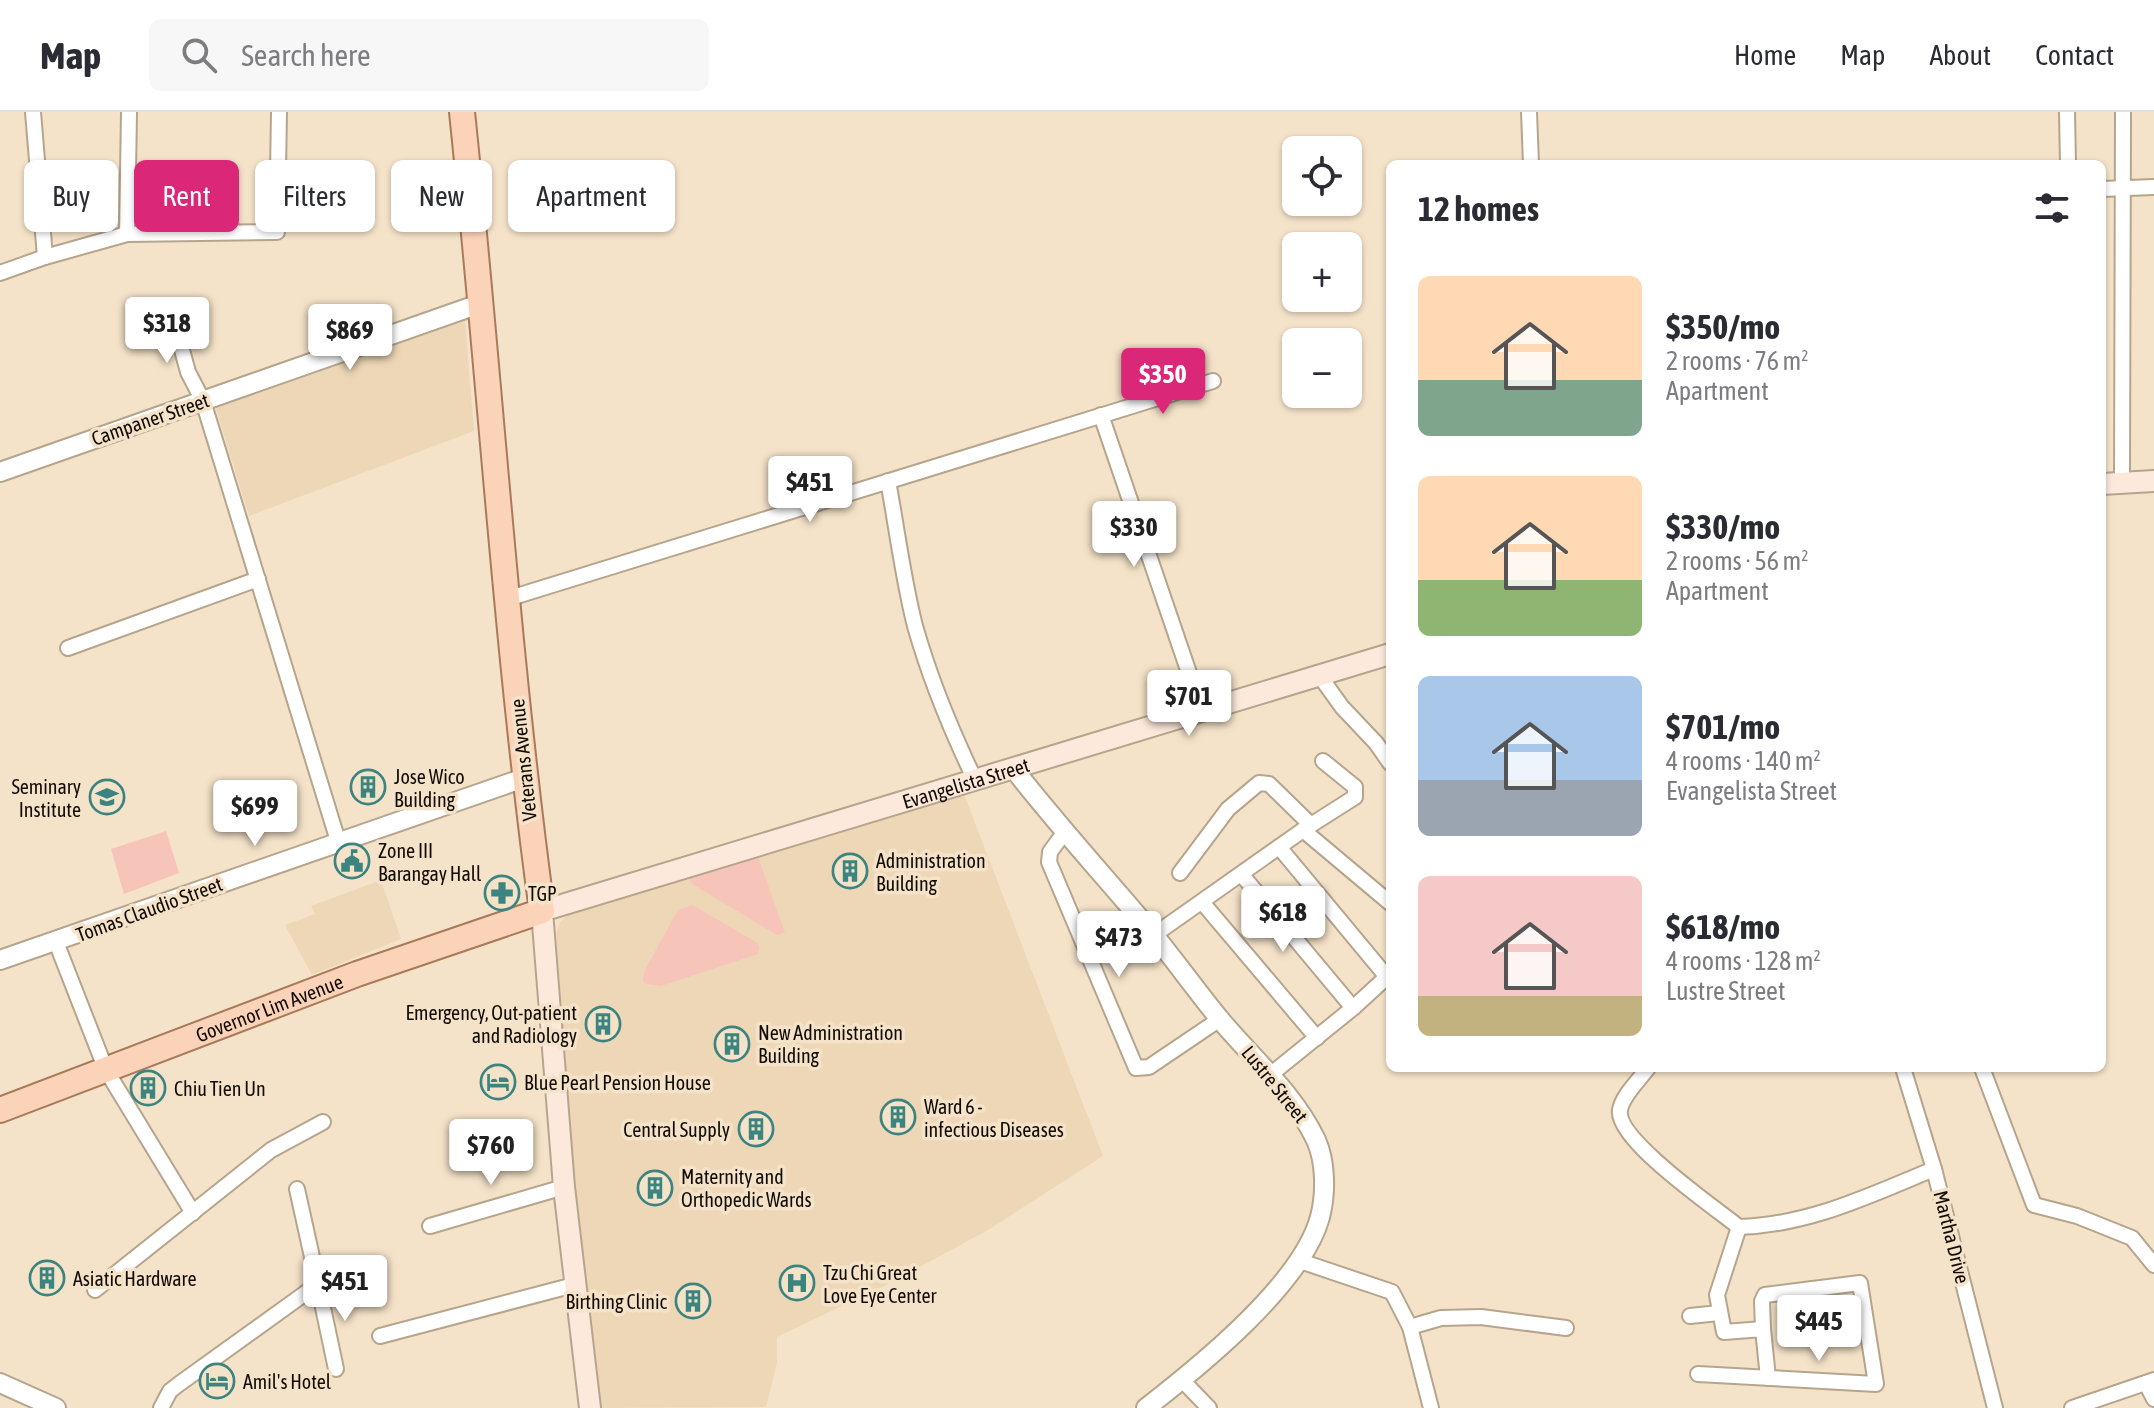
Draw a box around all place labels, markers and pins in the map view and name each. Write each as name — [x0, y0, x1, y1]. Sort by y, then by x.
pin: $318 — [120, 297, 214, 365]
pin: $869 — [303, 304, 397, 372]
pin: $350 — [1116, 348, 1210, 416]
pin: $451 — [763, 456, 857, 524]
pin: $330 — [1087, 501, 1181, 569]
pin: $701 — [1142, 670, 1236, 738]
place label: Jose Wico Building — [394, 765, 465, 811]
building icon: Jose Wico Building — [349, 768, 387, 806]
place label: Seminary Institute — [11, 775, 81, 821]
school or university icon: Seminary Institute — [88, 778, 126, 816]
pin: $699 — [208, 780, 302, 848]
place label: Zone III Barangay Hall — [378, 839, 482, 885]
public building icon: Zone III Barangay Hall — [333, 842, 371, 880]
place label: Administration Building — [876, 849, 986, 895]
building icon: Administration Building — [831, 852, 869, 890]
pharmacy icon: TGP — [483, 874, 521, 912]
place label: TGP — [528, 882, 557, 905]
pin: $618 — [1236, 886, 1330, 954]
pin: $473 — [1072, 911, 1166, 979]
place label: Emergency, Out-patient and Radiology — [406, 1001, 577, 1047]
building icon: Emergency, Out-patient and Radiology — [584, 1005, 622, 1043]
place label: New Administration Building — [758, 1021, 903, 1067]
building icon: New Administration Building — [713, 1025, 751, 1063]
hotel icon: Blue Pearl Pension House — [479, 1063, 517, 1101]
building icon: Chiu Tien Un — [129, 1069, 167, 1107]
place label: Blue Pearl Pension House — [524, 1071, 711, 1094]
place label: Chiu Tien Un — [174, 1077, 266, 1100]
place label: Ward 6 - infectious Diseases — [924, 1095, 1064, 1141]
building icon: Ward 6 - infectious Diseases — [879, 1098, 917, 1136]
building icon: Central Supply — [737, 1110, 775, 1148]
place label: Central Supply — [623, 1118, 730, 1141]
pin: $760 — [444, 1119, 538, 1187]
place label: Maternity and Orthopedic Wards — [681, 1165, 812, 1211]
building icon: Maternity and Orthopedic Wards — [636, 1169, 674, 1207]
pin: $451 — [298, 1255, 392, 1323]
building icon: Asiatic Hardware — [28, 1259, 66, 1297]
place label: Tzu Chi Great Love Eye Center — [823, 1261, 938, 1307]
hospital icon: Tzu Chi Great Love Eye Center — [778, 1264, 816, 1302]
place label: Asiatic Hardware — [73, 1267, 197, 1290]
building icon: Birthing Clinic — [674, 1282, 712, 1320]
place label: Birthing Clinic — [566, 1290, 668, 1313]
pin: $445 — [1772, 1295, 1866, 1363]
hotel icon: Amil's Hotel — [198, 1362, 236, 1400]
place label: Amil's Hotel — [243, 1370, 332, 1393]

